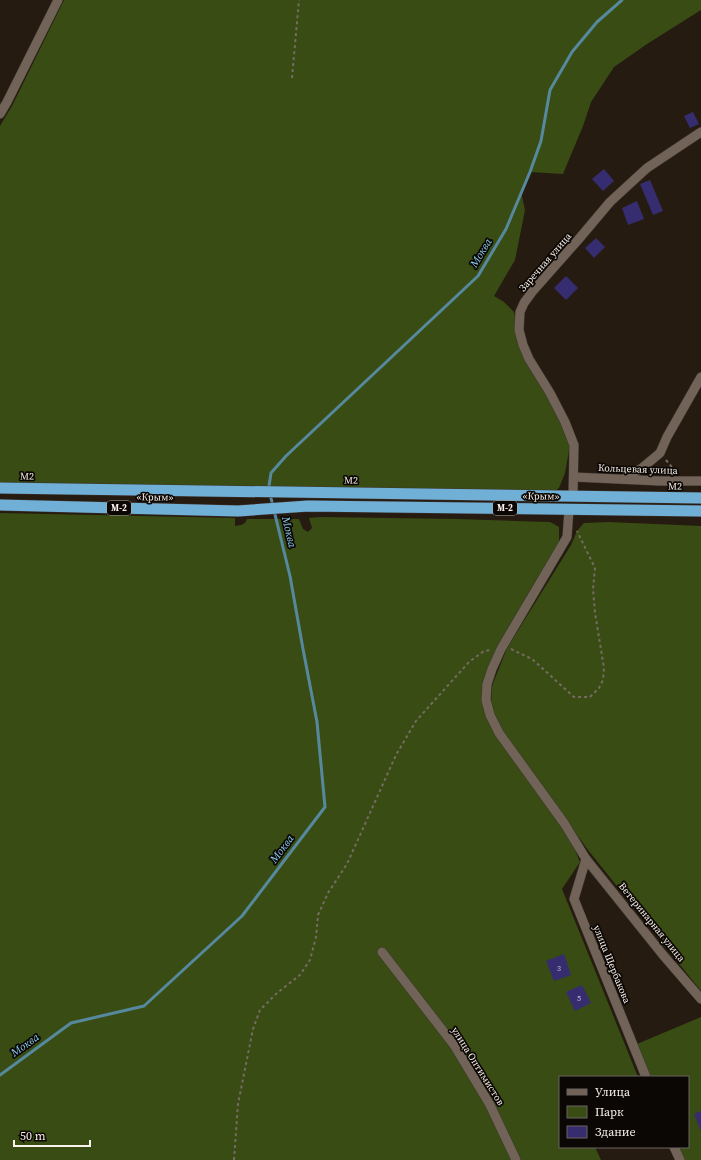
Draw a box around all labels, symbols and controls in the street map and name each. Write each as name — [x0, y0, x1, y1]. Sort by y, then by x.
street label: Заречная улица — [516, 229, 575, 294]
water label: Моква — [466, 235, 496, 271]
street label: Кольцевая улица — [598, 461, 679, 477]
street label: М2 — [20, 469, 34, 483]
street label: М2 — [344, 473, 358, 487]
street label: М2 — [668, 479, 682, 493]
street label: «Крым» — [523, 489, 560, 503]
street label: «Крым» — [137, 490, 174, 504]
road number: М-2 — [107, 501, 131, 515]
road number: М-2 — [493, 501, 517, 515]
water label: Моква — [278, 514, 300, 549]
water label: Моква — [266, 832, 298, 867]
street label: Ветеринарная улица — [616, 880, 689, 965]
street label: улица Щербакова — [590, 923, 634, 1006]
house number: 3 — [557, 963, 561, 974]
house number: 5 — [577, 993, 581, 1004]
street label: улица Оптимистов — [449, 1024, 507, 1108]
water label: Моква — [7, 1030, 42, 1061]
legend — [559, 1076, 689, 1148]
text: Улица — [595, 1084, 631, 1100]
text: Парк — [595, 1104, 624, 1120]
scale bar — [14, 1122, 90, 1148]
text: Здание — [595, 1124, 636, 1140]
text: 50 m — [20, 1128, 46, 1144]

